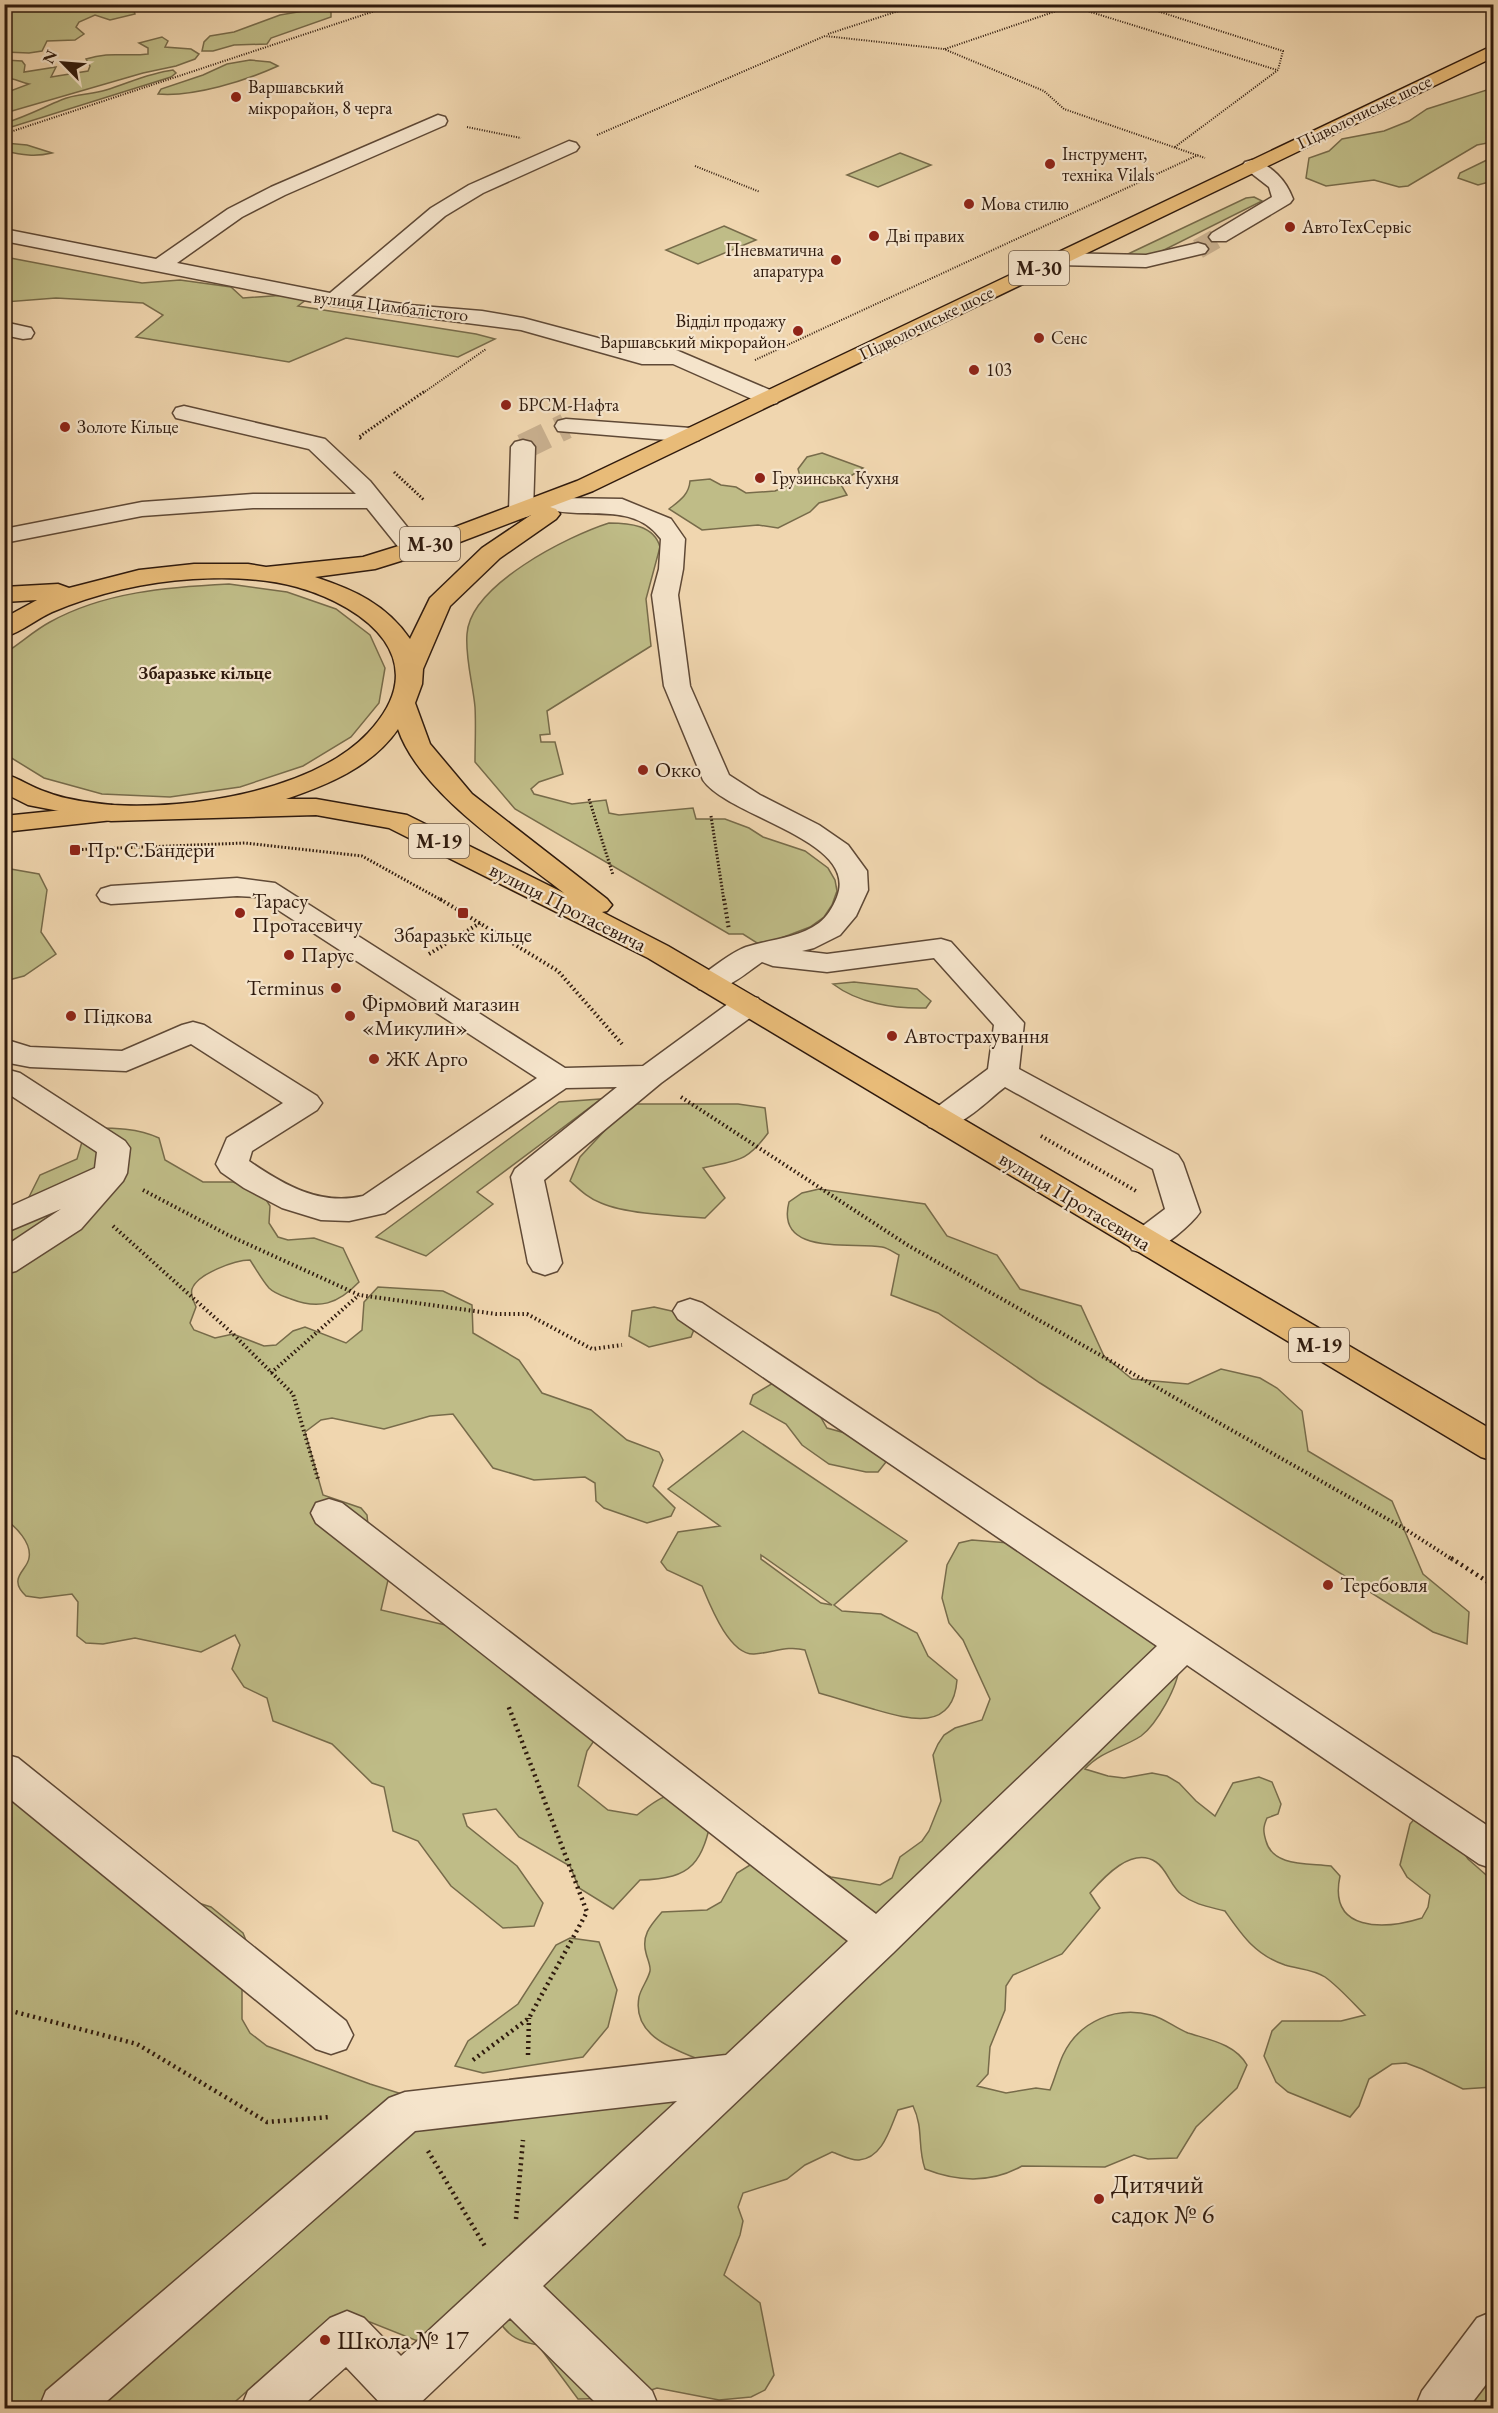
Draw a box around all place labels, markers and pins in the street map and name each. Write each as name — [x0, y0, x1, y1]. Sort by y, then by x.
place label: Варшавський мікрорайон, 8 черга — [248, 75, 393, 119]
marker: Варшавський мікрорайон, 8 черга — [229, 90, 243, 104]
place label: Інструмент, техніка Vilals — [1062, 142, 1155, 186]
marker: Інструмент, техніка Vilals — [1043, 157, 1057, 171]
place label: Мова стилю — [981, 192, 1069, 215]
marker: Мова стилю — [962, 197, 976, 211]
place label: АвтоТехСервіс — [1301, 215, 1412, 238]
marker: АвтоТехСервіс — [1283, 220, 1297, 234]
place label: Дві правих — [886, 224, 965, 247]
marker: Дві правих — [867, 229, 881, 243]
place label: Пневматична апаратура — [725, 238, 825, 282]
marker: Пневматична апаратура — [829, 253, 843, 267]
place label: Відділ продажу Варшавський мікрорайон — [600, 309, 786, 353]
marker: Відділ продажу Варшавський мікрорайон — [791, 324, 805, 338]
place label: Сенс — [1051, 326, 1088, 349]
marker: Сенс — [1032, 331, 1046, 345]
place label: 103 — [986, 358, 1012, 381]
marker: 103 — [967, 363, 981, 377]
place label: БРСМ-Нафта — [518, 393, 620, 416]
marker: БРСМ-Нафта — [499, 398, 513, 412]
place label: Золоте Кільце — [77, 415, 178, 438]
marker: Золоте Кільце — [58, 420, 72, 434]
place label: Грузинська Кухня — [772, 466, 899, 489]
marker: Грузинська Кухня — [753, 471, 767, 485]
place label: Окко — [655, 756, 701, 783]
marker: Окко — [636, 763, 650, 777]
place label: Пр. С.Бандери — [87, 836, 215, 863]
marker: Пр. С.Бандери — [68, 843, 82, 857]
place label: Тарасу Протасевичу — [252, 887, 363, 938]
marker: Тарасу Протасевичу — [233, 906, 247, 920]
marker: Збаразьке кільце — [456, 906, 470, 920]
place label: Збаразьке кільце — [394, 921, 532, 948]
place label: Парус — [301, 941, 354, 968]
marker: Парус — [282, 948, 296, 962]
place label: Terminus — [247, 974, 324, 1001]
marker: Terminus — [329, 981, 343, 995]
place label: Фірмовий магазин «Микулин» — [362, 990, 520, 1041]
place label: Підкова — [83, 1002, 153, 1029]
marker: Підкова — [64, 1009, 78, 1023]
marker: Фірмовий магазин «Микулин» — [343, 1009, 357, 1023]
place label: Автострахування — [903, 1022, 1049, 1049]
marker: Автострахування — [885, 1029, 899, 1043]
place label: ЖК Арго — [385, 1045, 468, 1072]
marker: ЖК Арго — [367, 1052, 381, 1066]
place label: Теребовля — [1340, 1571, 1428, 1598]
marker: Теребовля — [1321, 1578, 1335, 1592]
place label: Дитячий садок № 6 — [1111, 2167, 1214, 2231]
marker: Дитячий садок № 6 — [1092, 2192, 1106, 2206]
place label: Школа № 17 — [337, 2323, 469, 2357]
marker: Школа № 17 — [318, 2333, 332, 2347]

